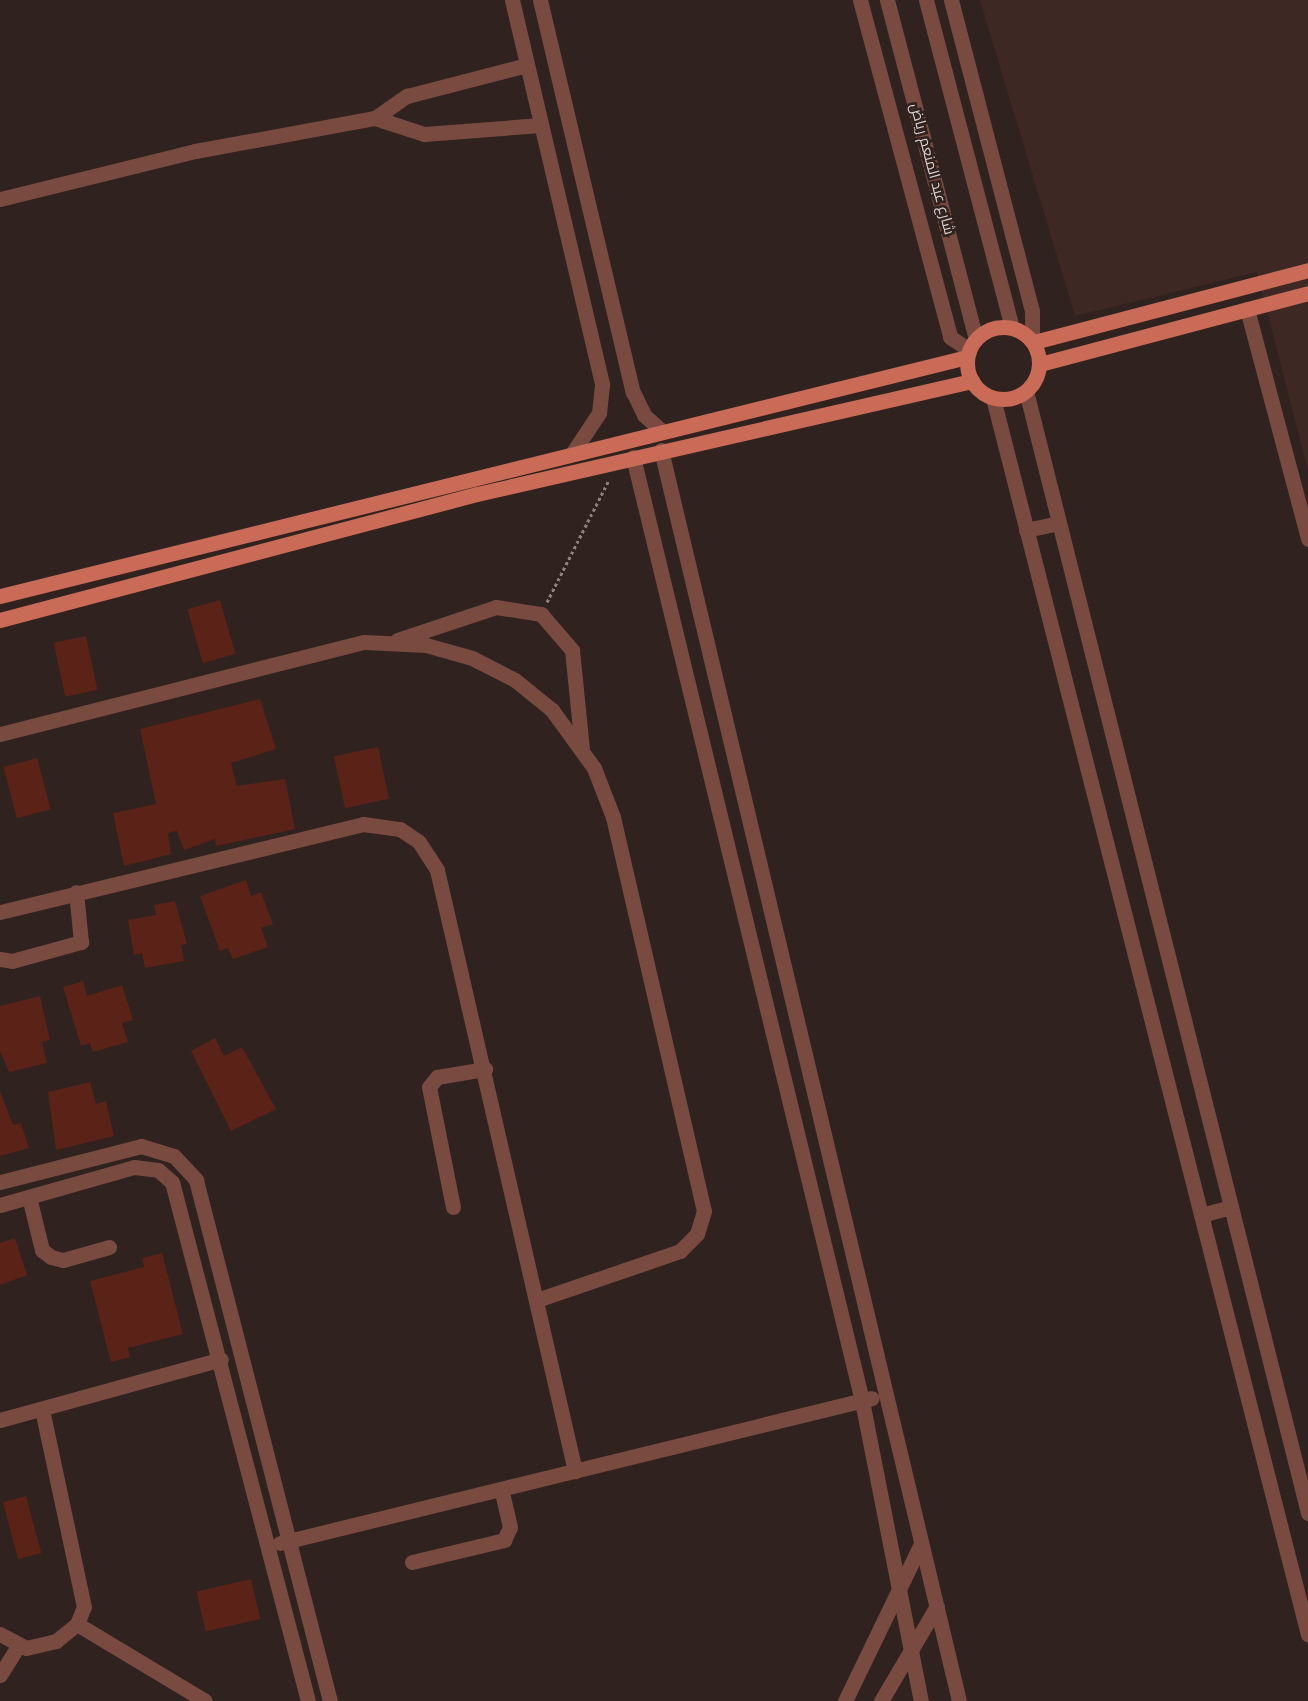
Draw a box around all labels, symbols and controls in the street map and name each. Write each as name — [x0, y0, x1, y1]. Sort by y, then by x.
street label: شارع عبد المنعم رياض — [906, 101, 958, 237]

